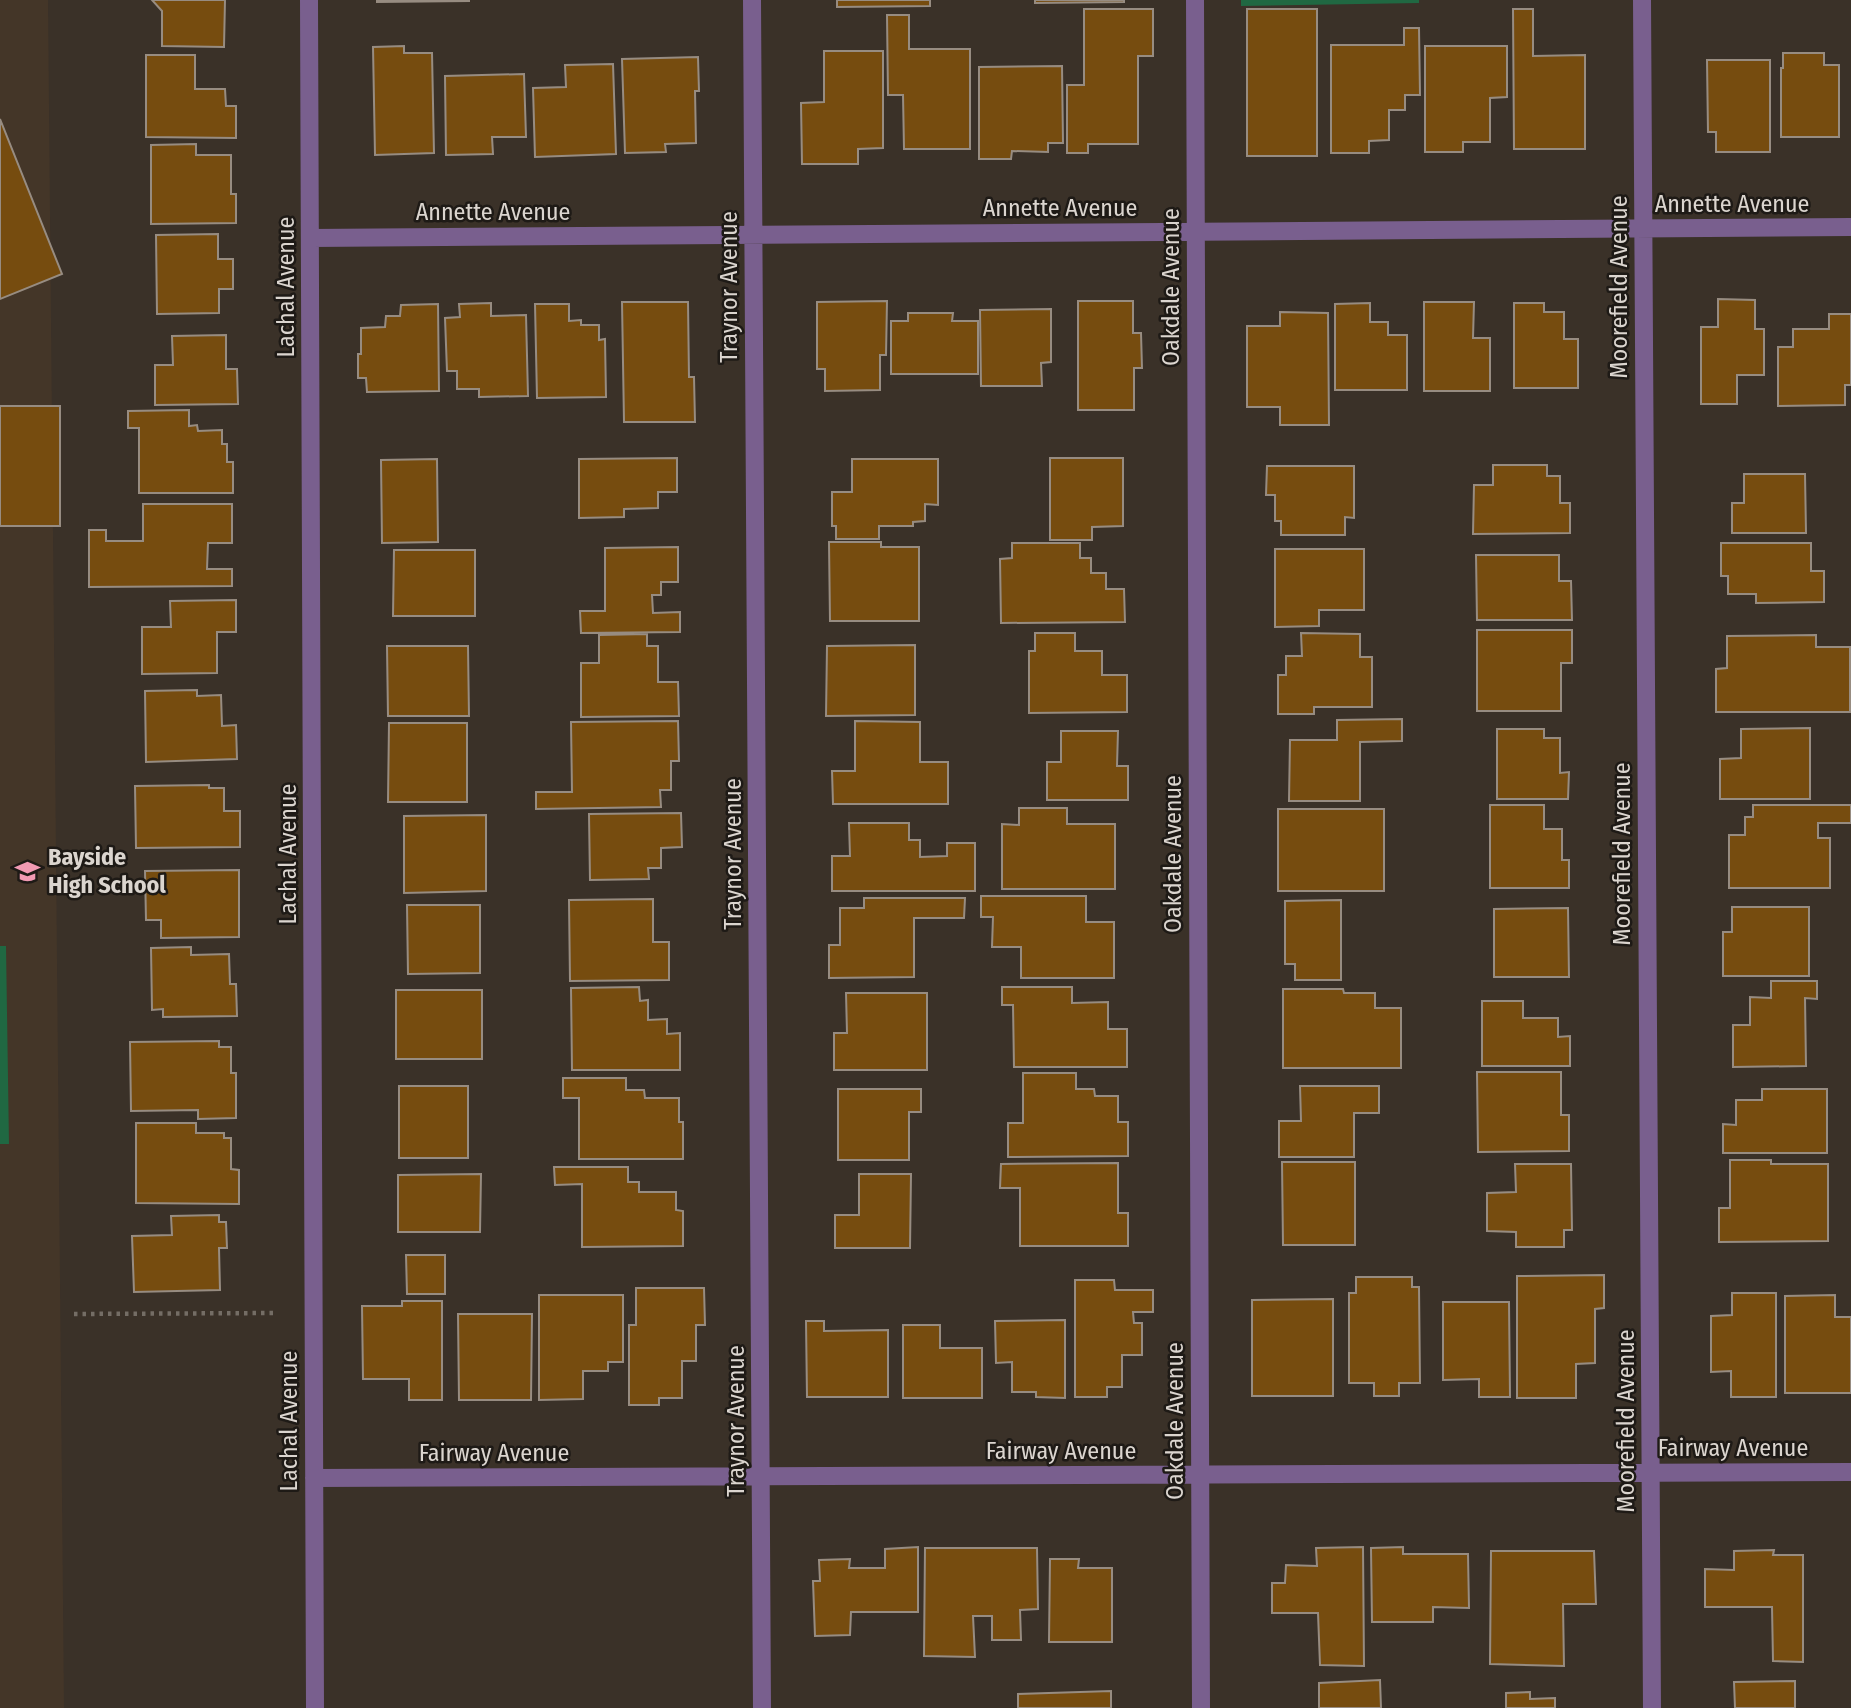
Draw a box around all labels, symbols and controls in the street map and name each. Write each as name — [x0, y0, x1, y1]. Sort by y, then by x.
street label: Annette Avenue — [1655, 190, 1809, 218]
street label: Annette Avenue — [983, 194, 1137, 222]
street label: Moorefield Avenue — [1605, 195, 1633, 379]
street label: Annette Avenue — [416, 198, 570, 226]
street label: Oakdale Avenue — [1157, 208, 1185, 366]
street label: Traynor Avenue — [715, 211, 743, 363]
street label: Lachal Avenue — [272, 217, 300, 357]
street label: Moorefield Avenue — [1608, 762, 1636, 946]
street label: Oakdale Avenue — [1159, 775, 1187, 933]
street label: Traynor Avenue — [719, 778, 747, 930]
street label: Lachal Avenue — [274, 784, 302, 924]
place label: Bayside High School — [48, 843, 166, 899]
school or university icon: Bayside High School — [14, 857, 42, 885]
street label: Moorefield Avenue — [1612, 1329, 1640, 1513]
street label: Oakdale Avenue — [1161, 1342, 1189, 1500]
street label: Traynor Avenue — [722, 1345, 750, 1497]
street label: Lachal Avenue — [275, 1351, 303, 1491]
street label: Fairway Avenue — [1658, 1434, 1808, 1462]
street label: Fairway Avenue — [986, 1437, 1136, 1465]
street label: Fairway Avenue — [419, 1439, 569, 1467]

